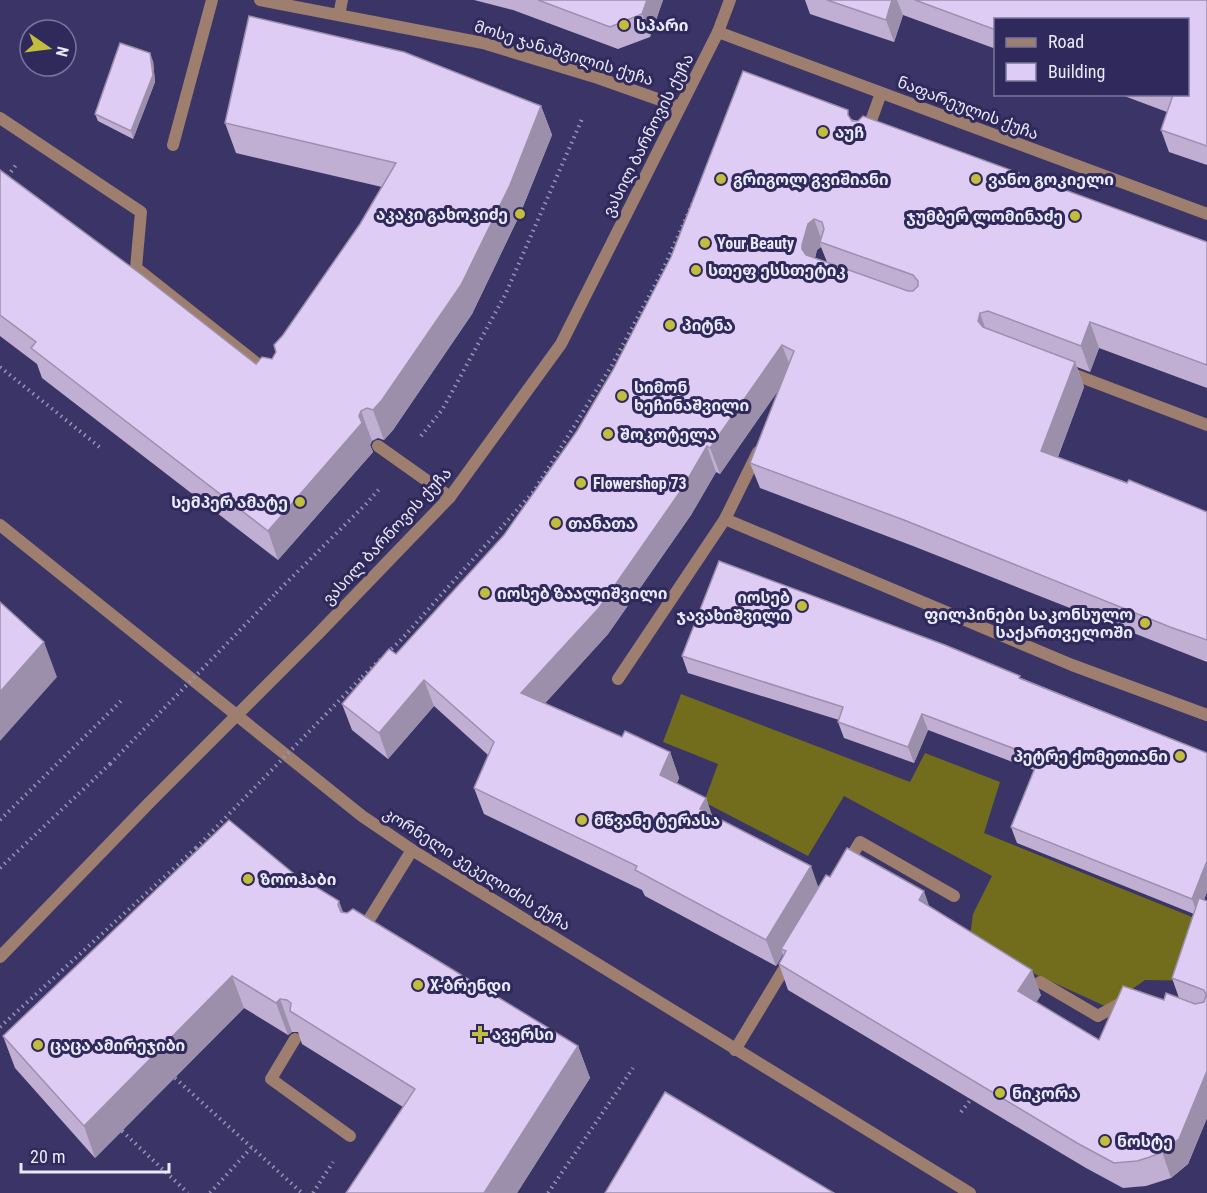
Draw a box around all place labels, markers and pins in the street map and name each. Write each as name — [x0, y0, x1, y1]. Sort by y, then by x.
place label: სპარი — [636, 16, 689, 35]
marker: სპარი — [617, 18, 631, 32]
place label: აუჩ — [835, 123, 864, 142]
marker: აუჩ — [816, 125, 830, 139]
place label: გრიგოლ გვიშიანი — [733, 170, 889, 190]
place label: ვანო გოკიელი — [988, 170, 1114, 190]
marker: გრიგოლ გვიშიანი — [714, 172, 728, 186]
marker: ვანო გოკიელი — [969, 172, 983, 186]
place label: აკაკი გახოკიძე — [376, 205, 508, 224]
marker: აკაკი გახოკიძე — [513, 207, 527, 221]
place label: ჯუმბერ ლომინაძე — [906, 207, 1063, 227]
marker: ჯუმბერ ლომინაძე — [1068, 209, 1082, 223]
place label: Your Beauty — [717, 234, 794, 253]
marker: Your Beauty — [698, 236, 712, 250]
place label: სთეფ ესსთეტიკ — [708, 261, 846, 280]
marker: სთეფ ესსთეტიკ — [689, 263, 703, 277]
place label: პიტნა — [682, 316, 733, 335]
marker: პიტნა — [663, 318, 677, 332]
place label: სიმონ ხეჩინაშვილი — [634, 378, 749, 416]
marker: სიმონ ხეჩინაშვილი — [615, 389, 629, 403]
place label: შოკოტელა — [620, 425, 717, 445]
marker: შოკოტელა — [601, 427, 615, 441]
place label: Flowershop 73 — [593, 474, 687, 493]
marker: Flowershop 73 — [574, 476, 588, 490]
place label: სემპერ ამატე — [171, 493, 288, 512]
marker: სემპერ ამატე — [293, 495, 307, 509]
place label: თანათა — [568, 514, 635, 533]
marker: თანათა — [549, 516, 563, 530]
place label: იოსებ ზაალიშვილი — [497, 584, 667, 604]
marker: იოსებ ზაალიშვილი — [478, 586, 492, 600]
place label: იოსებ ჯავახიშვილი — [676, 588, 790, 626]
marker: იოსებ ჯავახიშვილი — [795, 599, 809, 613]
place label: ფილპინები საკონსულო საქართველოში — [924, 605, 1133, 643]
marker: ფილპინები საკონსულო საქართველოში — [1138, 616, 1152, 630]
place label: პეტრე ქომეთიანი — [1014, 747, 1168, 766]
marker: პეტრე ქომეთიანი — [1173, 749, 1187, 763]
place label: მწვანე ტერასა — [594, 811, 720, 830]
marker: მწვანე ტერასა — [575, 813, 589, 827]
place label: ზოოჰაბი — [260, 870, 336, 889]
marker: ზოოჰაბი — [241, 872, 255, 886]
place label: X-ბრენდი — [430, 976, 511, 996]
marker: X-ბრენდი — [411, 978, 425, 992]
place label: ავერსი — [492, 1025, 554, 1044]
marker: ავერსი — [473, 1027, 487, 1041]
place label: ცაცა ამირეჯიბი — [50, 1036, 185, 1055]
marker: ცაცა ამირეჯიბი — [31, 1038, 45, 1052]
place label: ნიკორა — [1012, 1084, 1078, 1103]
marker: ნიკორა — [993, 1086, 1007, 1100]
place label: ნოსტე — [1117, 1132, 1173, 1151]
marker: ნოსტე — [1098, 1134, 1112, 1148]

